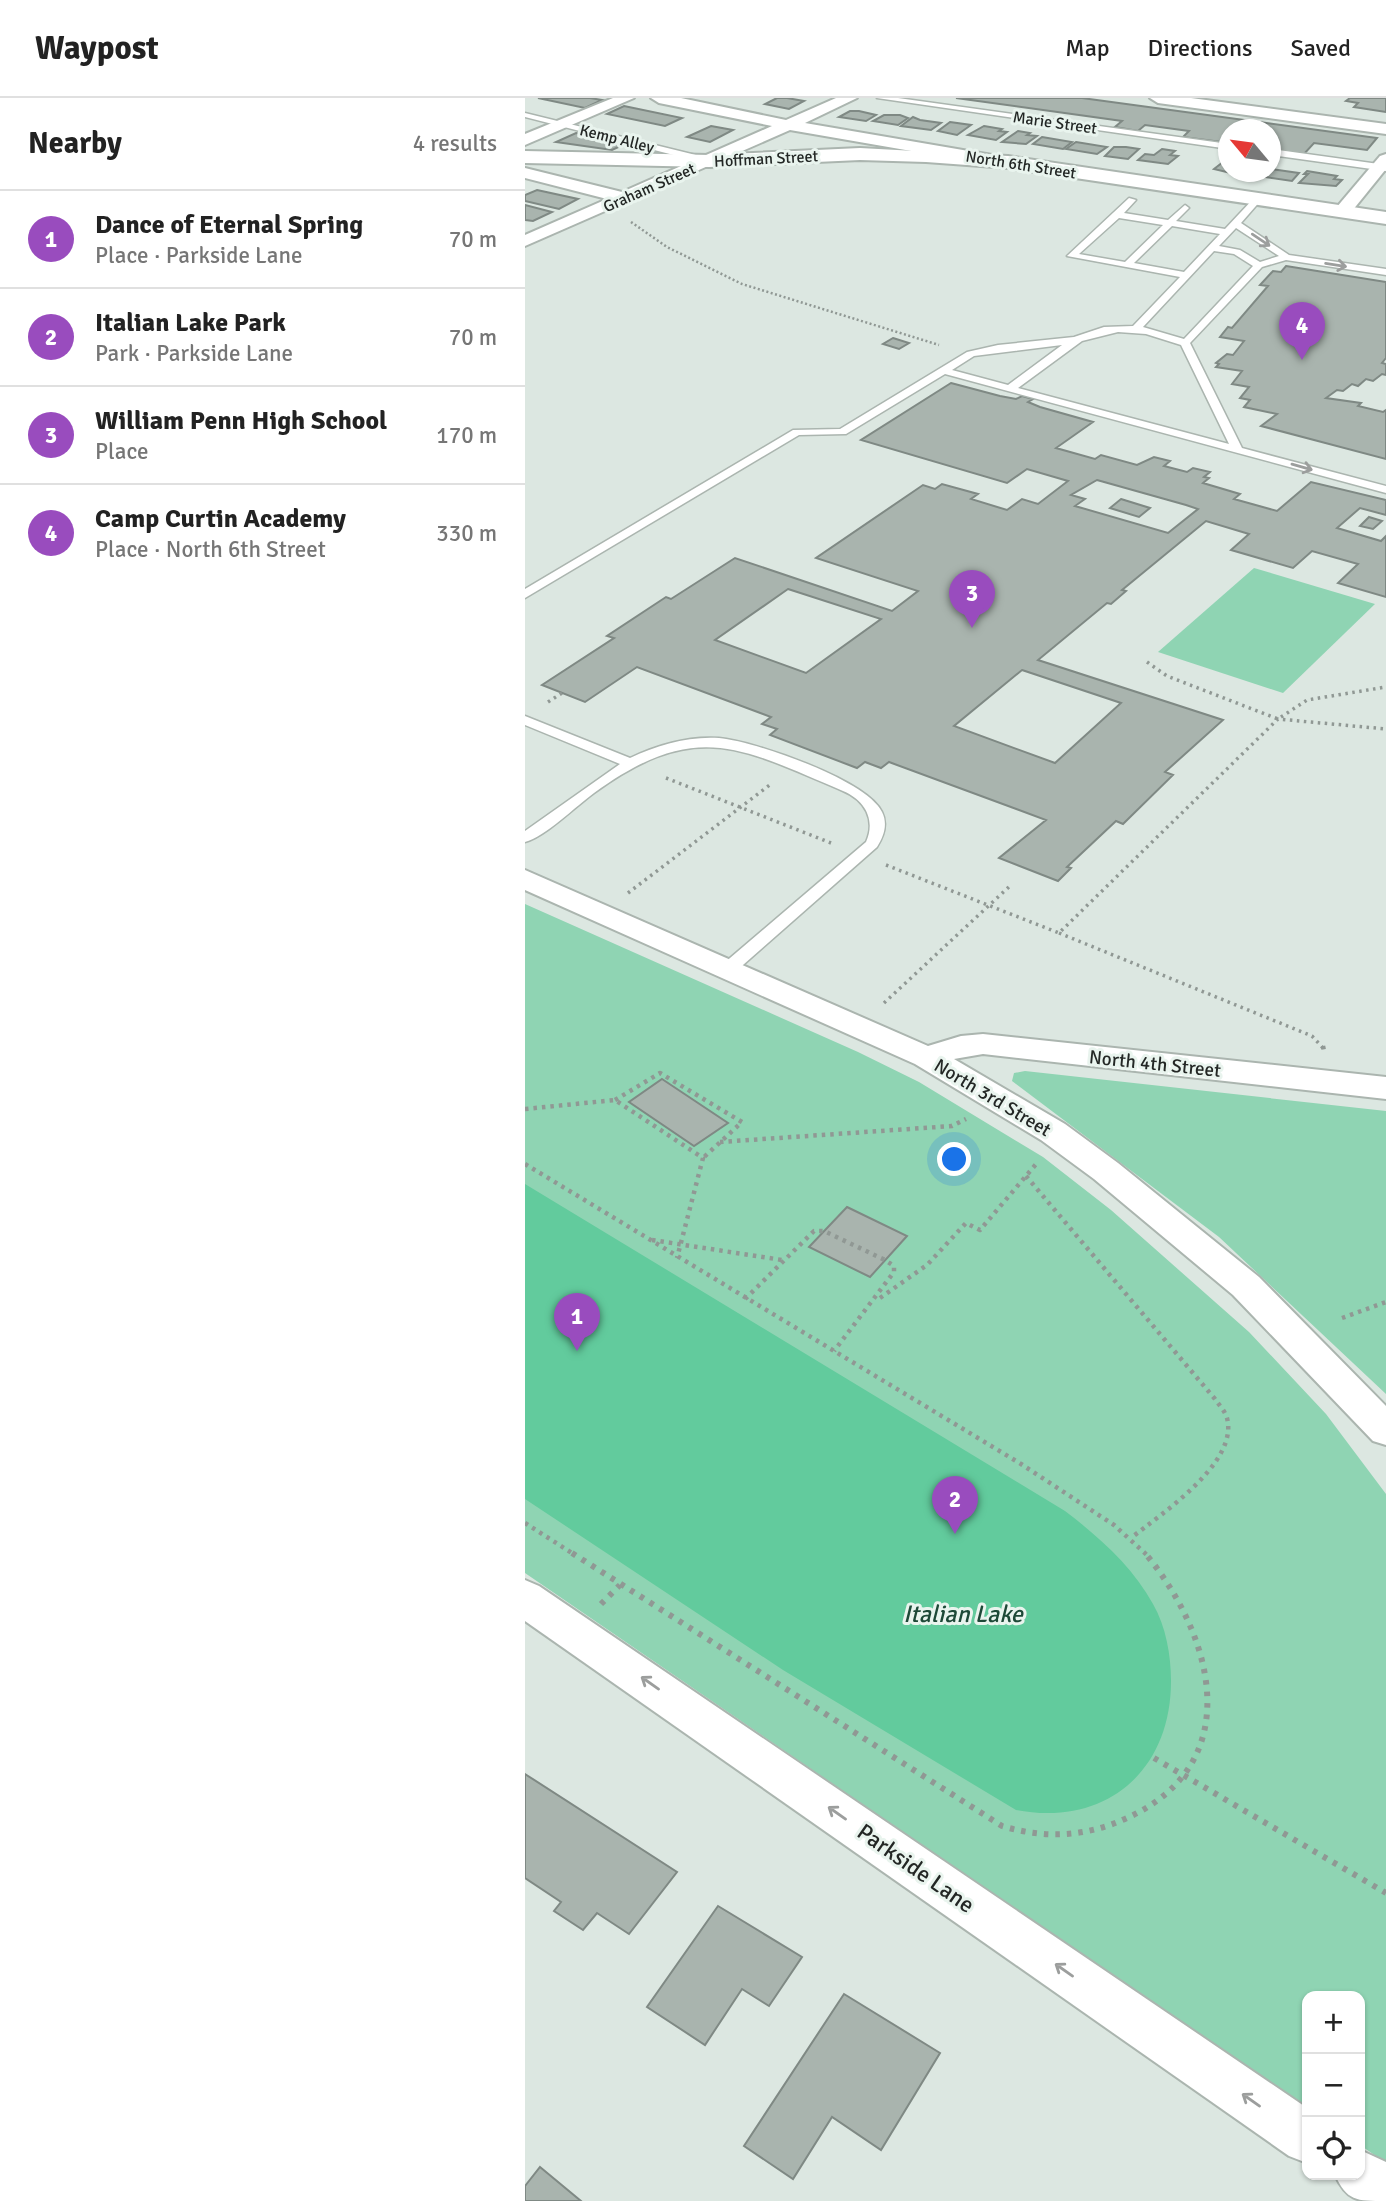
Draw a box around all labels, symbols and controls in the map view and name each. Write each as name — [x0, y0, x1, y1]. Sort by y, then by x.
text: Waypost — [35, 28, 159, 69]
text: Map — [1065, 33, 1110, 63]
text: Directions — [1148, 33, 1253, 63]
text: Saved — [1291, 33, 1351, 63]
street label: Marie Street — [1012, 107, 1099, 139]
north arrow — [1218, 119, 1281, 182]
street label: Kemp Alley — [577, 120, 657, 158]
text: Nearby — [28, 125, 122, 162]
text: 4 results — [413, 129, 497, 158]
street label: Hoffman Street — [714, 146, 819, 172]
street label: North 6th Street — [964, 146, 1078, 184]
street label: Graham Street — [600, 158, 699, 217]
text: Dance of Eternal Spring — [95, 209, 363, 241]
text: 1 — [45, 225, 57, 254]
text: 70 m — [449, 225, 497, 254]
one-way arrow — [1250, 233, 1270, 247]
text: Place · Parkside Lane — [95, 241, 303, 270]
one-way arrow — [1324, 259, 1347, 272]
pin: 4 — [1279, 302, 1325, 360]
text: Italian Lake Park — [95, 307, 286, 339]
text: 2 — [45, 323, 57, 352]
text: 70 m — [449, 323, 497, 352]
text: Park · Parkside Lane — [95, 339, 293, 368]
text: William Penn High School — [95, 405, 387, 437]
text: 3 — [45, 421, 57, 450]
text: 170 m — [436, 421, 497, 450]
text: Place — [95, 437, 149, 466]
one-way arrow — [1291, 461, 1313, 474]
text: Camp Curtin Academy — [95, 503, 346, 535]
text: 4 — [45, 519, 57, 548]
text: 330 m — [436, 519, 497, 548]
text: Place · North 6th Street — [95, 535, 326, 564]
pin: 3 — [949, 570, 995, 628]
street label: North 4th Street — [1088, 1045, 1222, 1083]
street label: North 3rd Street — [930, 1054, 1056, 1142]
your location — [937, 1142, 971, 1176]
pin: 1 — [554, 1293, 600, 1351]
pin: 2 — [932, 1476, 978, 1534]
water label: Italian Lake — [903, 1599, 1024, 1629]
one-way arrow — [641, 1676, 660, 1690]
one-way arrow — [828, 1806, 847, 1820]
street label: Parkside Lane — [851, 1817, 980, 1920]
one-way arrow — [1055, 1963, 1074, 1977]
map controls — [1302, 1991, 1365, 2180]
button: + — [1302, 1991, 1365, 2054]
button: − — [1302, 2054, 1365, 2117]
one-way arrow — [1242, 2093, 1261, 2107]
button: locate — [1302, 2117, 1365, 2180]

